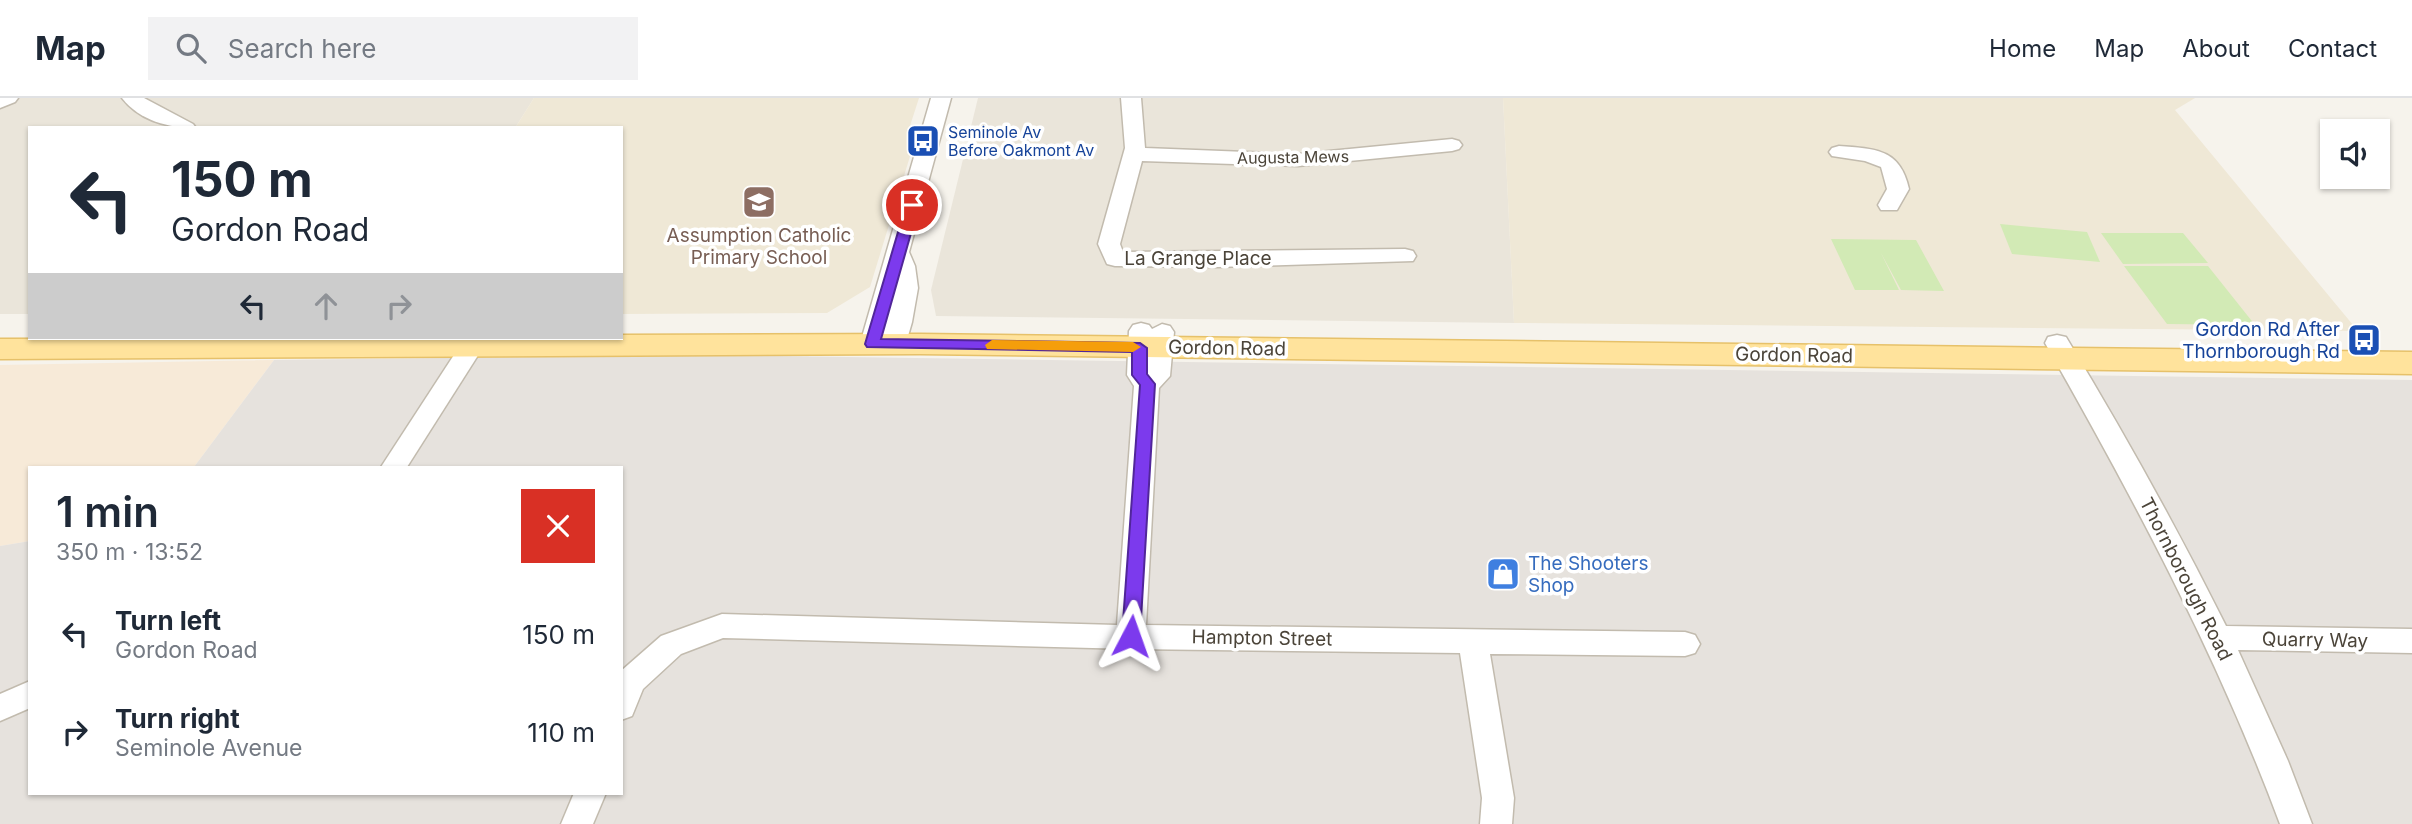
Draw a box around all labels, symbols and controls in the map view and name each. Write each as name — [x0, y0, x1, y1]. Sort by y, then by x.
search box — [148, 17, 638, 80]
text: Map — [35, 28, 106, 68]
icon: search — [172, 29, 210, 67]
text: Search here — [228, 33, 376, 64]
text: Home — [1989, 34, 2056, 63]
text: Map — [2094, 34, 2144, 63]
text: About — [2182, 34, 2250, 63]
text: Contact — [2288, 34, 2377, 63]
map controls — [2320, 119, 2390, 189]
button: sound — [2320, 119, 2390, 189]
bus stop icon: Seminole Av Before Oakmont Av — [904, 122, 942, 160]
place label: Seminole Av Before Oakmont Av — [948, 122, 1094, 160]
street label: Augusta Mews — [1237, 146, 1349, 168]
text: 150 m — [171, 150, 313, 209]
icon: left — [56, 154, 147, 245]
pin — [882, 175, 942, 235]
school or university icon: Assumption Catholic Primary School — [740, 183, 778, 221]
icon: arrive — [893, 186, 931, 224]
text: Gordon Road — [171, 210, 369, 249]
place label: Assumption Catholic Primary School — [667, 224, 851, 269]
street label: La Grange Place — [1124, 247, 1272, 270]
icon: left — [234, 287, 272, 325]
icon: ahead — [307, 287, 345, 325]
icon: right — [380, 287, 418, 325]
place label: Gordon Rd After Thornborough Rd — [2182, 318, 2340, 363]
bus stop icon: Gordon Rd After Thornborough Rd — [2345, 321, 2383, 359]
street label: Gordon Road — [1168, 335, 1286, 361]
street label: Gordon Road — [1735, 342, 1853, 368]
text: 1 min — [56, 486, 159, 537]
button: close — [521, 489, 595, 563]
street label: Thornborough Road — [2135, 494, 2237, 664]
text: 350 m · 13:52 — [56, 538, 203, 566]
place label: The Shooters Shop — [1528, 552, 1648, 597]
shop icon: The Shooters Shop — [1484, 555, 1522, 593]
position arrow — [1094, 599, 1168, 673]
text: Turn left — [115, 605, 221, 636]
icon: left — [56, 615, 94, 653]
text: 150 m — [522, 619, 595, 650]
street label: Hampton Street — [1191, 625, 1333, 651]
street label: Quarry Way — [2262, 628, 2369, 652]
text: Gordon Road — [115, 636, 258, 664]
text: Turn right — [115, 703, 240, 734]
icon: right — [56, 713, 94, 751]
text: 110 m — [527, 717, 595, 748]
text: Seminole Avenue — [115, 734, 303, 762]

